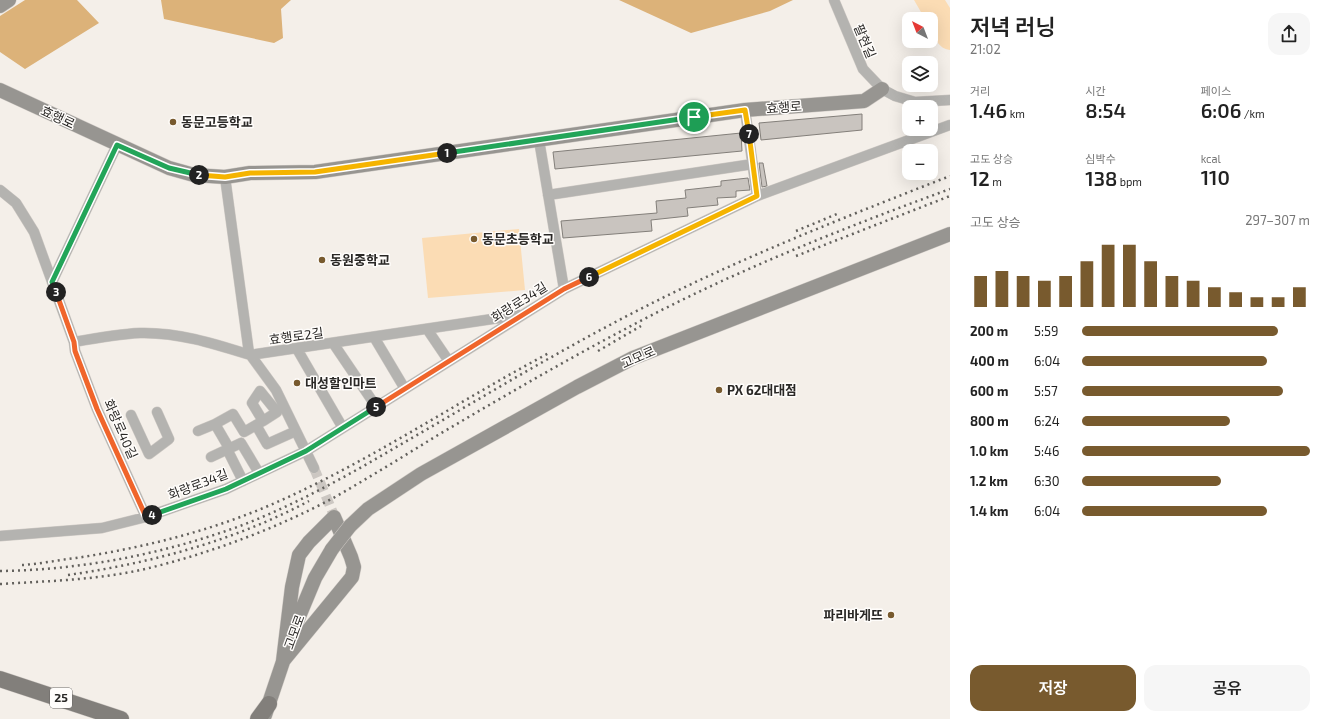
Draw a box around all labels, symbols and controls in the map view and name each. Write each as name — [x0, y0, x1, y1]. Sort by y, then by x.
north arrow — [902, 12, 938, 48]
map controls — [902, 12, 938, 180]
text: 저녁 러닝 — [970, 13, 1056, 39]
button: share — [1268, 13, 1310, 55]
street label: 팔현길 — [851, 21, 879, 61]
text: 21:02 — [970, 41, 1001, 57]
button: layers — [902, 56, 938, 92]
text: 거리 — [970, 84, 990, 97]
text: 시간 — [1085, 84, 1106, 97]
text: 페이스 — [1201, 84, 1231, 97]
street label: 효행로 — [766, 98, 802, 116]
text: 1.46 — [970, 98, 1007, 122]
text: 8:54 — [1085, 98, 1126, 122]
text: 6:06 — [1201, 98, 1241, 122]
pin — [677, 100, 711, 134]
button: + — [902, 100, 938, 136]
street label: 효행로 — [38, 102, 78, 132]
icon: arrive — [683, 106, 705, 128]
text: km — [1007, 107, 1025, 120]
text: /km — [1241, 107, 1265, 120]
place label: 동문고등학교 — [181, 114, 253, 130]
marker: 동문고등학교 — [168, 117, 178, 127]
pin: 7 — [739, 124, 759, 144]
text: 7 — [746, 127, 752, 140]
pin: 1 — [437, 143, 457, 163]
button: − — [902, 144, 938, 180]
text: 1 — [445, 146, 449, 159]
text: 고도 상승 — [970, 152, 1013, 165]
text: 심박수 — [1085, 152, 1116, 165]
text: kcal — [1201, 152, 1221, 165]
pin: 2 — [189, 165, 209, 185]
text: 110 — [1201, 165, 1230, 189]
text: 12 — [970, 166, 990, 190]
text: 138 — [1085, 166, 1117, 190]
text: 2 — [196, 168, 202, 181]
text: m — [990, 175, 1002, 188]
text: bpm — [1117, 175, 1142, 188]
text: 297–307 m — [1245, 212, 1310, 228]
text: 고도 상승 — [970, 214, 1021, 230]
place label: 동문초등학교 — [482, 231, 554, 247]
marker: 동문초등학교 — [469, 234, 479, 244]
place label: 동원중학교 — [330, 252, 390, 268]
marker: 동원중학교 — [317, 255, 327, 265]
pin: 6 — [579, 267, 599, 287]
text: 6 — [586, 270, 592, 283]
street label: 화랑로34길 — [488, 279, 550, 325]
pin: 3 — [46, 282, 66, 302]
text: 3 — [53, 285, 59, 298]
text: 200 m — [970, 323, 1008, 339]
text: 5:59 — [1034, 323, 1058, 339]
street label: 효행로2길 — [268, 324, 324, 348]
street label: 고모로 — [618, 342, 658, 372]
text: 400 m — [970, 353, 1009, 369]
text: 6:04 — [1034, 353, 1060, 369]
place label: 대성할인마트 — [305, 375, 377, 391]
marker: 대성할인마트 — [292, 378, 302, 388]
place label: PX 62대대점 — [727, 382, 797, 398]
text: 600 m — [970, 383, 1008, 399]
text: 5:57 — [1034, 383, 1058, 399]
marker: PX 62대대점 — [714, 385, 724, 395]
street label: 화랑로40길 — [101, 397, 141, 461]
pin: 5 — [366, 397, 386, 417]
text: 5 — [373, 400, 379, 413]
text: 800 m — [970, 413, 1009, 429]
text: 6:24 — [1034, 413, 1060, 429]
text: 1.0 km — [970, 443, 1009, 459]
text: 5:46 — [1034, 443, 1059, 459]
street label: 화랑로34길 — [166, 465, 230, 503]
text: 1.2 km — [970, 473, 1008, 489]
text: 6:30 — [1034, 473, 1060, 489]
text: 1.4 km — [970, 503, 1009, 519]
text: 6:04 — [1034, 503, 1060, 519]
pin: 4 — [142, 505, 162, 525]
text: 4 — [148, 508, 156, 521]
place label: 파리바게뜨 — [823, 607, 883, 623]
marker: 파리바게뜨 — [886, 610, 896, 620]
street label: 고모로 — [280, 612, 308, 652]
button: 저장 — [970, 665, 1136, 711]
button: 공유 — [1144, 665, 1310, 711]
road number: 25 — [50, 688, 72, 708]

